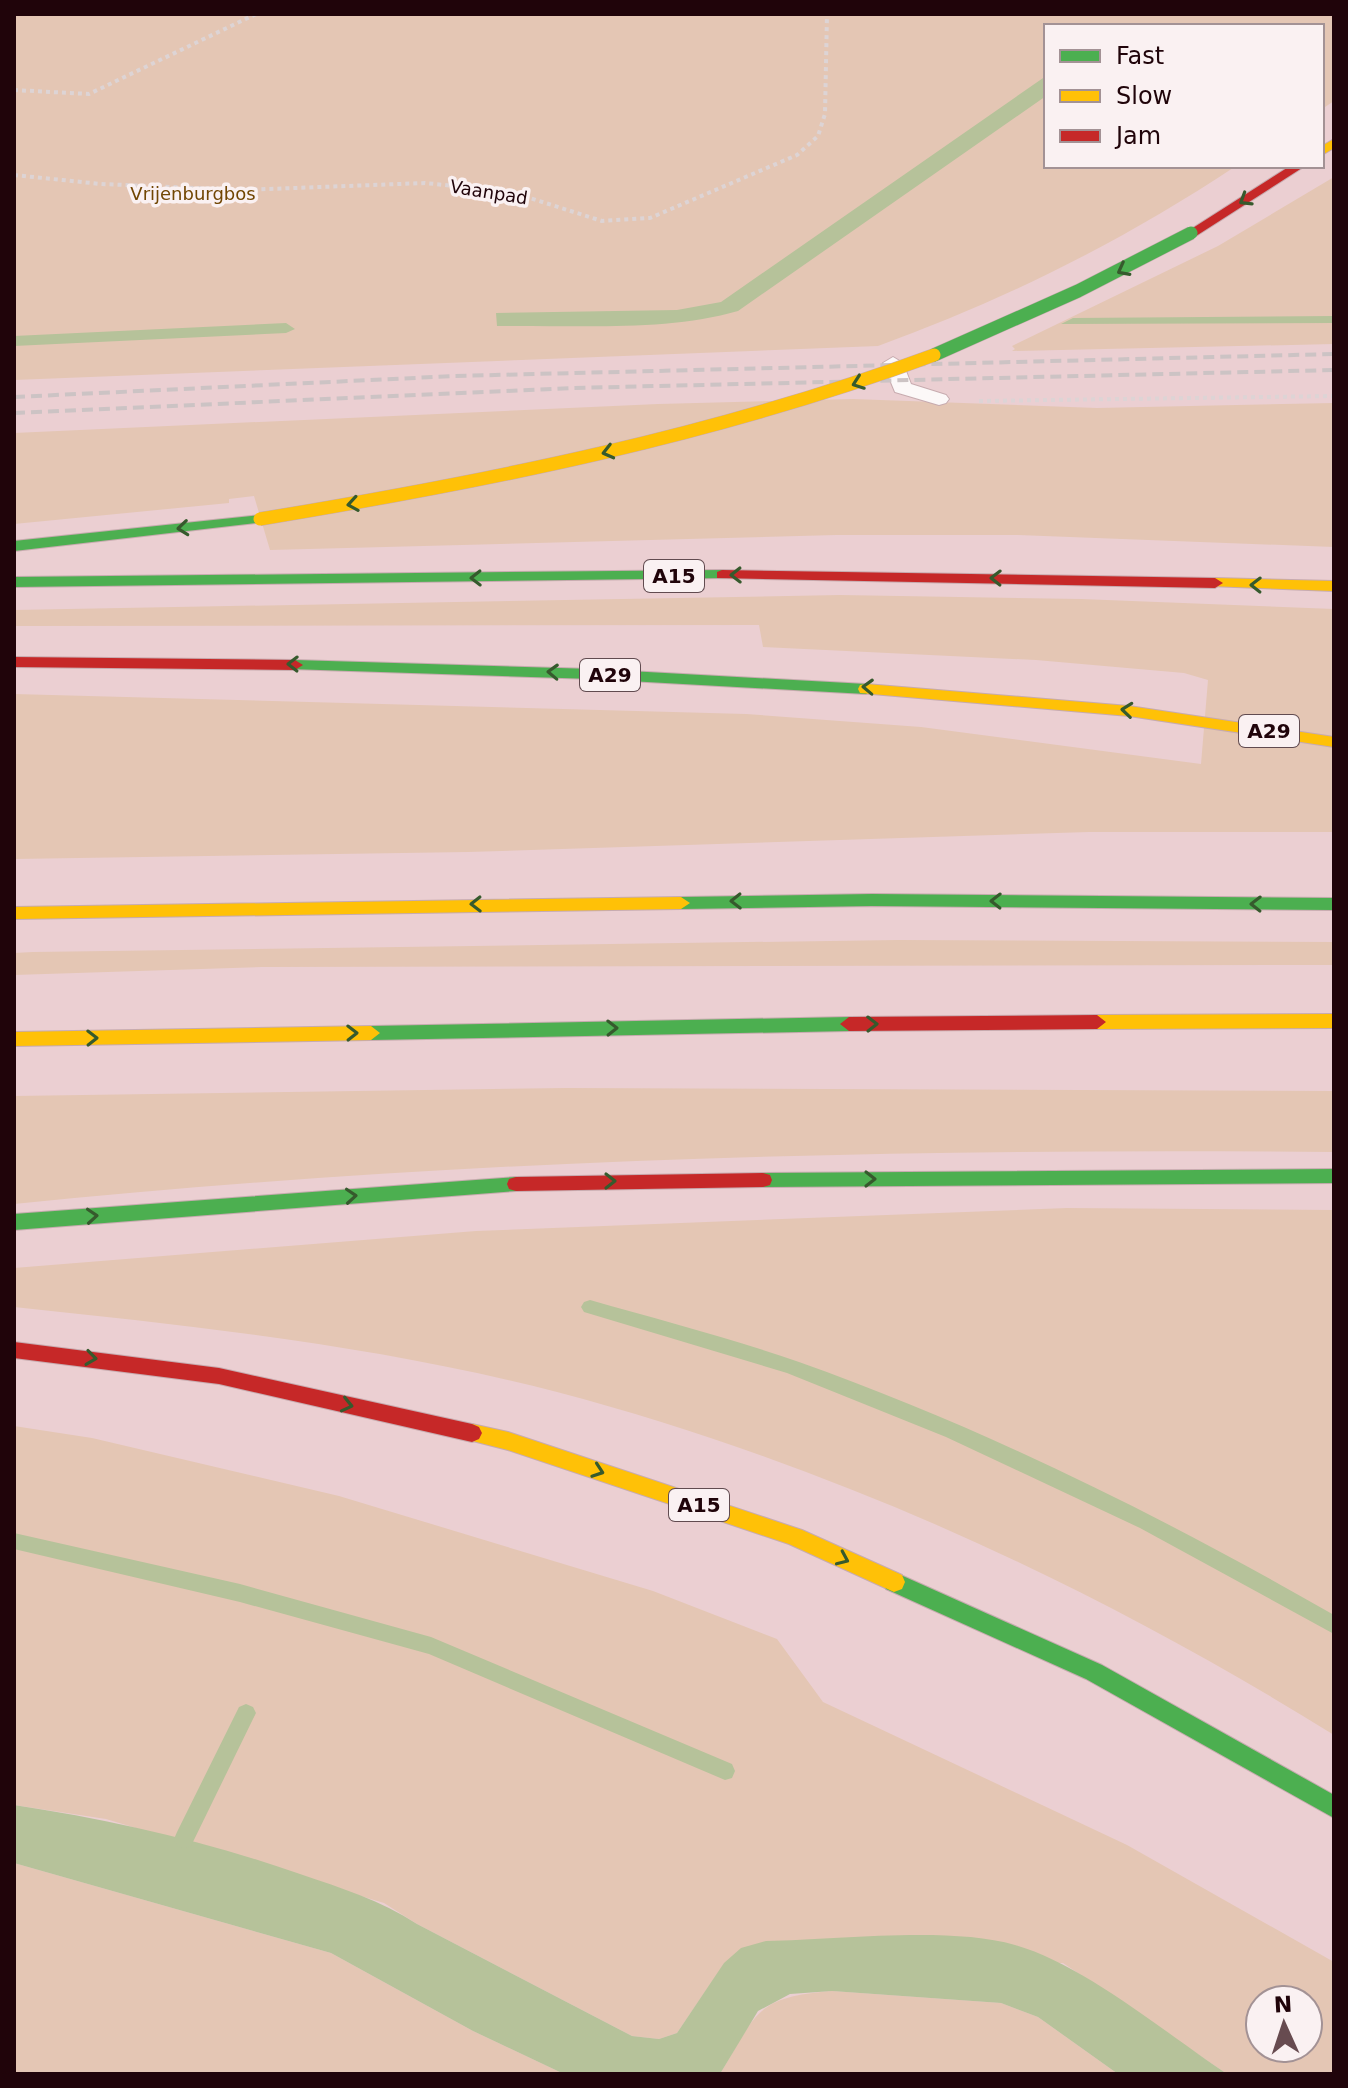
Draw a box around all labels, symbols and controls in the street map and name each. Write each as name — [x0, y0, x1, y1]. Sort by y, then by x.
legend — [1044, 24, 1324, 168]
text: Fast — [1116, 42, 1164, 70]
text: Slow — [1116, 82, 1172, 110]
text: Jam — [1114, 122, 1161, 150]
street label: Vaanpad — [449, 176, 529, 208]
park label: Vrijenburgbos — [130, 183, 256, 204]
one-way arrow — [1239, 190, 1254, 205]
one-way arrow — [1116, 261, 1131, 276]
one-way arrow — [852, 373, 866, 390]
one-way arrow — [601, 443, 615, 460]
one-way arrow — [346, 495, 360, 512]
one-way arrow — [176, 519, 190, 536]
road number: A15 — [644, 560, 704, 592]
one-way arrow — [729, 566, 742, 584]
one-way arrow — [469, 569, 482, 587]
one-way arrow — [989, 569, 1002, 587]
one-way arrow — [1249, 576, 1262, 593]
one-way arrow — [286, 656, 299, 673]
road number: A29 — [580, 659, 640, 691]
one-way arrow — [546, 664, 559, 681]
one-way arrow — [861, 679, 874, 696]
one-way arrow — [1120, 702, 1133, 719]
road number: A29 — [1239, 715, 1299, 747]
one-way arrow — [729, 892, 742, 910]
one-way arrow — [989, 892, 1002, 910]
one-way arrow — [469, 895, 482, 913]
one-way arrow — [1249, 895, 1262, 912]
one-way arrow — [866, 1015, 879, 1032]
one-way arrow — [606, 1020, 619, 1037]
one-way arrow — [346, 1024, 359, 1042]
one-way arrow — [86, 1029, 99, 1047]
one-way arrow — [864, 1171, 877, 1188]
one-way arrow — [604, 1172, 617, 1190]
one-way arrow — [345, 1188, 358, 1205]
one-way arrow — [86, 1208, 99, 1225]
one-way arrow — [85, 1349, 98, 1366]
one-way arrow — [340, 1396, 353, 1413]
one-way arrow — [590, 1462, 604, 1478]
road number: A15 — [669, 1489, 729, 1521]
one-way arrow — [834, 1549, 849, 1565]
north arrow — [1244, 1984, 1324, 2064]
text: N — [1273, 1992, 1293, 2017]

